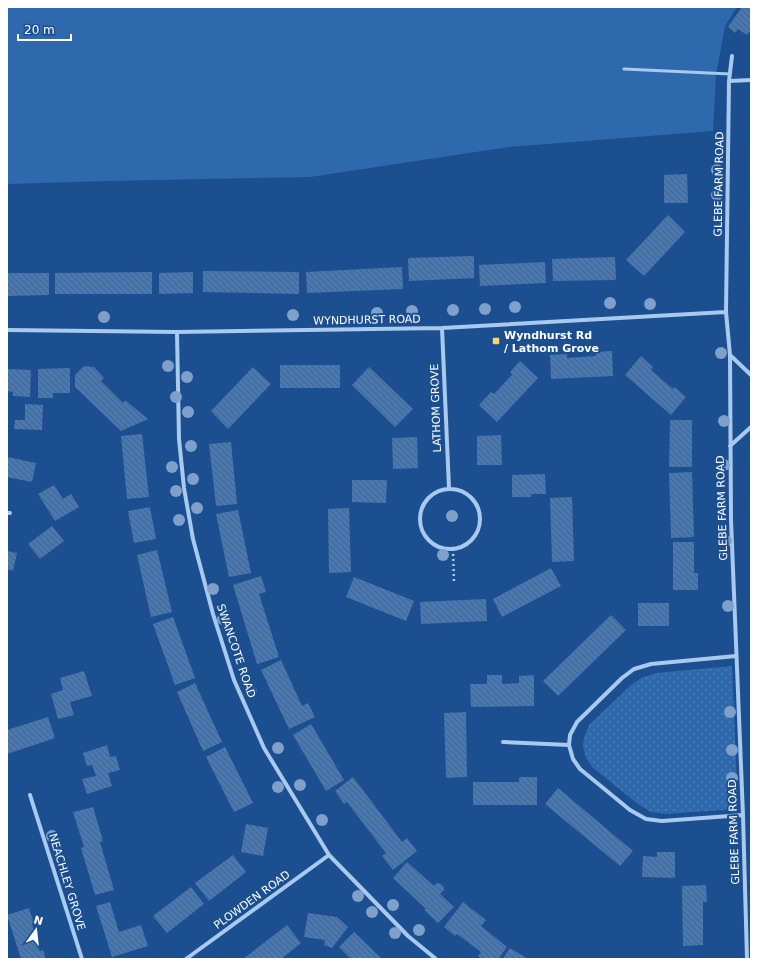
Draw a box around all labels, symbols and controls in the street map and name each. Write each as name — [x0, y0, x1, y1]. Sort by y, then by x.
scale bar — [18, 16, 71, 42]
text: 20 m — [24, 23, 55, 37]
street label: GLEBE FARM ROAD — [712, 131, 726, 237]
street label: WYNDHURST ROAD — [313, 313, 421, 327]
place label: Wyndhurst Rd / Lathom Grove — [504, 329, 599, 355]
marker: Wyndhurst Rd / Lathom Grove — [491, 336, 501, 346]
street label: LATHOM GROVE — [428, 363, 444, 453]
street label: GLEBE FARM ROAD — [714, 455, 730, 561]
street label: SWANCOTE ROAD — [214, 602, 258, 700]
street label: GLEBE FARM ROAD — [726, 779, 742, 885]
street label: NEACHLEY GROVE — [46, 832, 88, 932]
street label: PLOWDEN ROAD — [211, 868, 293, 932]
north arrow — [16, 910, 56, 950]
text: N — [32, 913, 45, 928]

